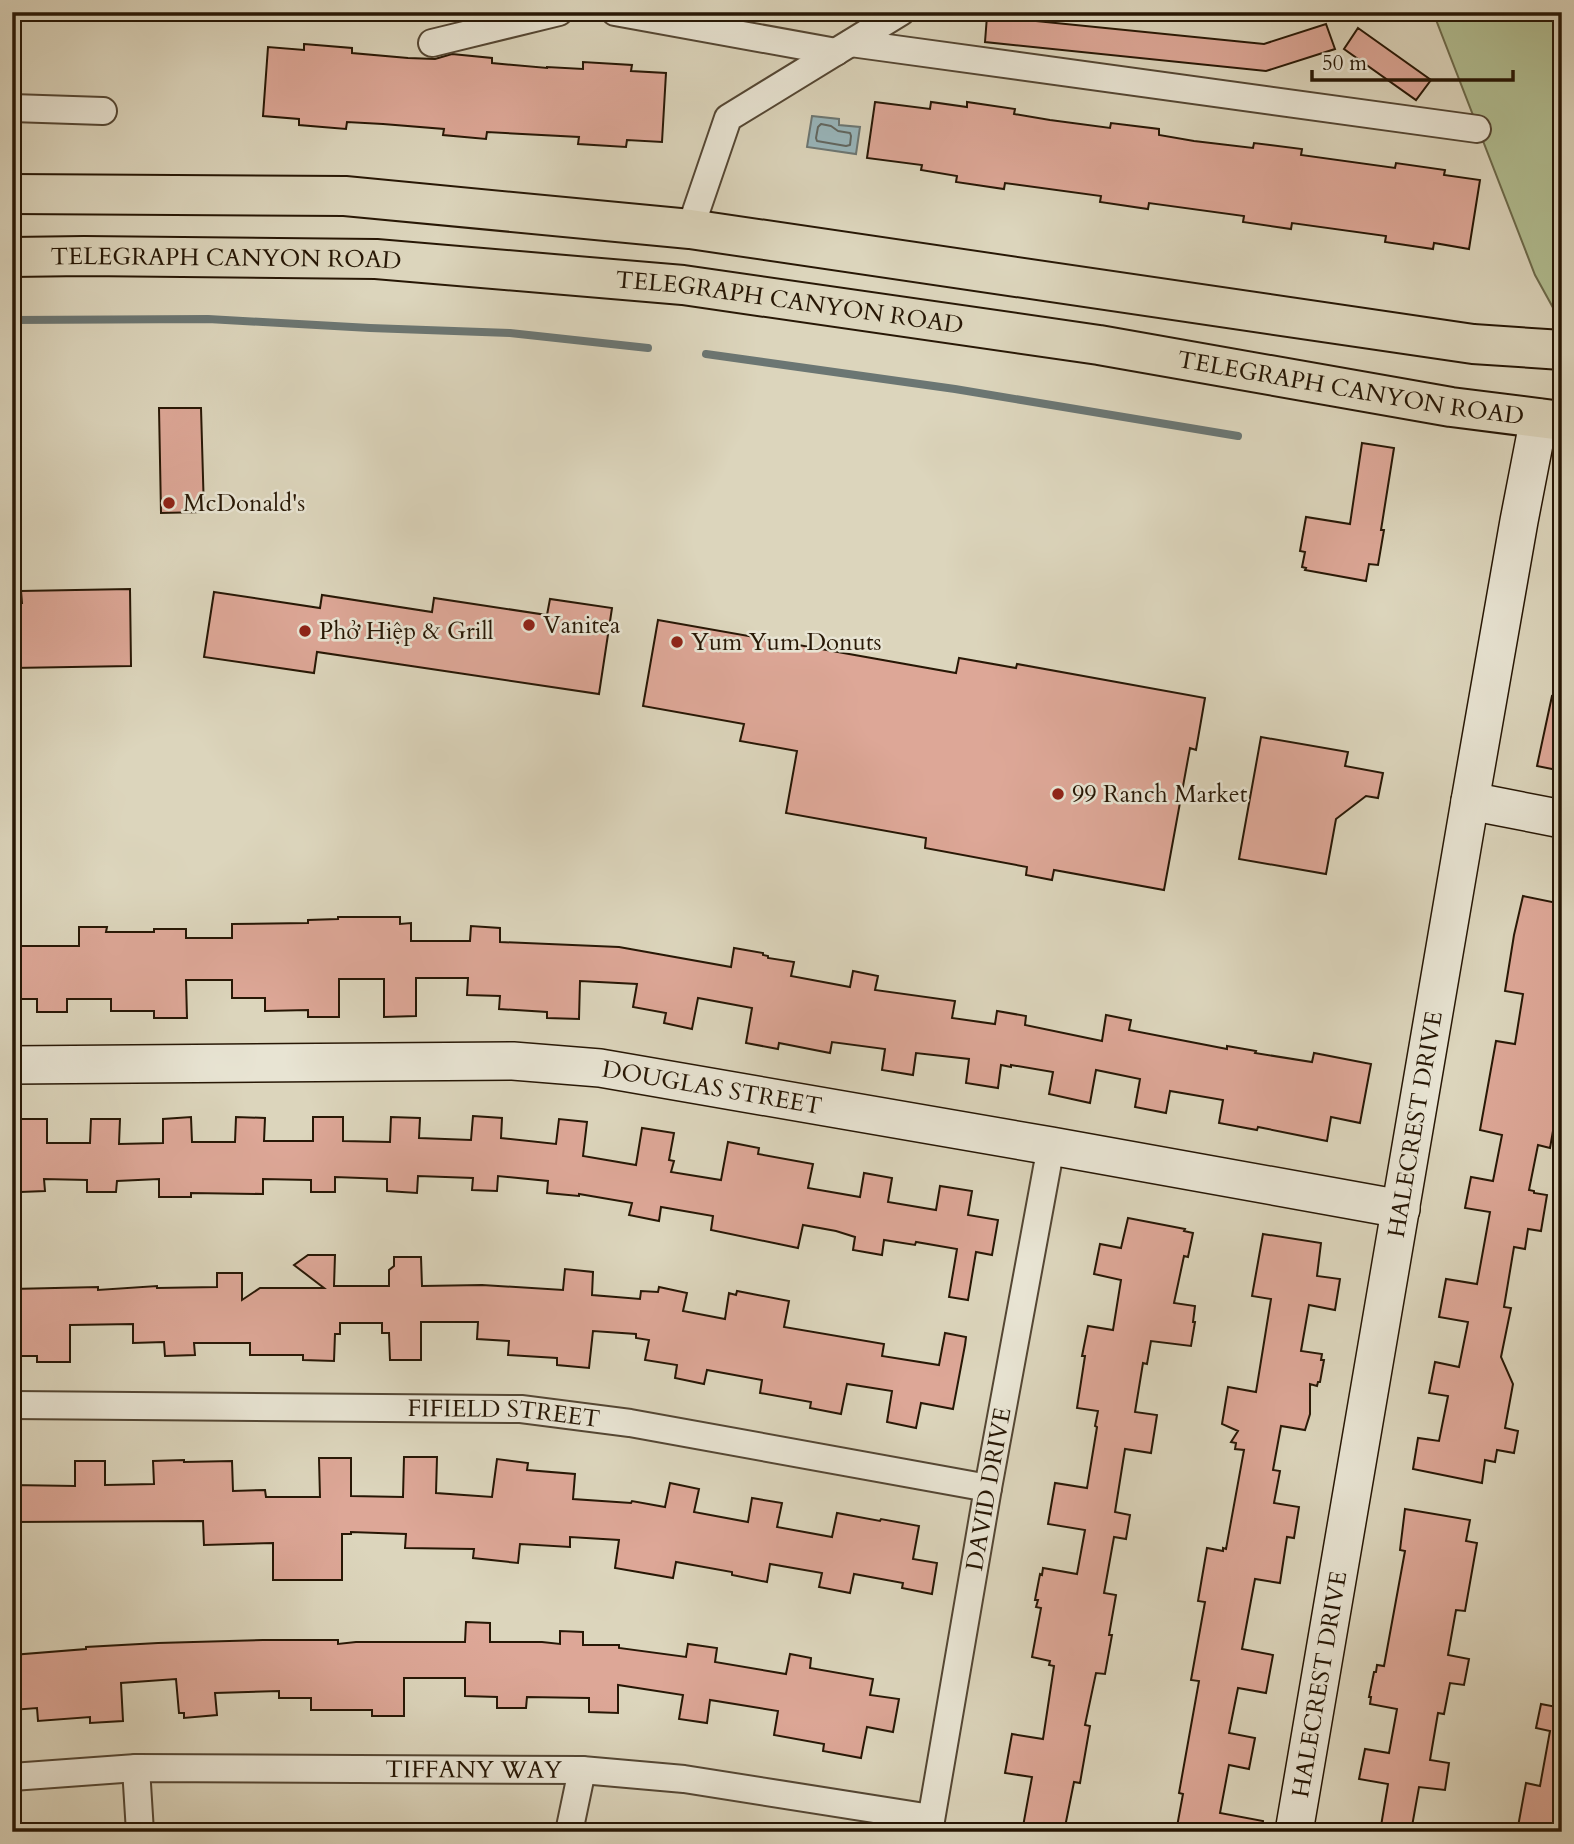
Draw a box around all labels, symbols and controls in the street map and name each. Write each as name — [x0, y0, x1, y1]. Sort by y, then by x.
scale bar — [1312, 38, 1513, 82]
text: 50 m — [1322, 49, 1367, 78]
street label: TELEGRAPH CANYON ROAD — [50, 240, 403, 278]
street label: TELEGRAPH CANYON ROAD — [614, 263, 966, 342]
street label: TELEGRAPH CANYON ROAD — [1175, 343, 1526, 433]
place label: McDonald's — [183, 487, 305, 520]
marker: McDonald's — [161, 495, 177, 511]
place label: Vanitea — [543, 609, 621, 642]
place label: Phở Hiệp & Grill — [319, 615, 494, 648]
marker: Vanitea — [521, 617, 537, 633]
marker: Phở Hiệp & Grill — [297, 623, 313, 639]
place label: Yum Yum Donuts — [691, 626, 882, 659]
marker: Yum Yum Donuts — [669, 634, 685, 650]
place label: 99 Ranch Market — [1072, 778, 1248, 811]
marker: 99 Ranch Market — [1050, 786, 1066, 802]
street label: HALECREST DRIVE — [1380, 1009, 1451, 1240]
street label: DOUGLAS STREET — [600, 1053, 824, 1123]
street label: FIFIELD STREET — [408, 1392, 602, 1436]
street label: DAVID DRIVE — [958, 1405, 1019, 1573]
street label: HALECREST DRIVE — [1284, 1568, 1355, 1800]
street label: TIFFANY WAY — [385, 1753, 562, 1787]

